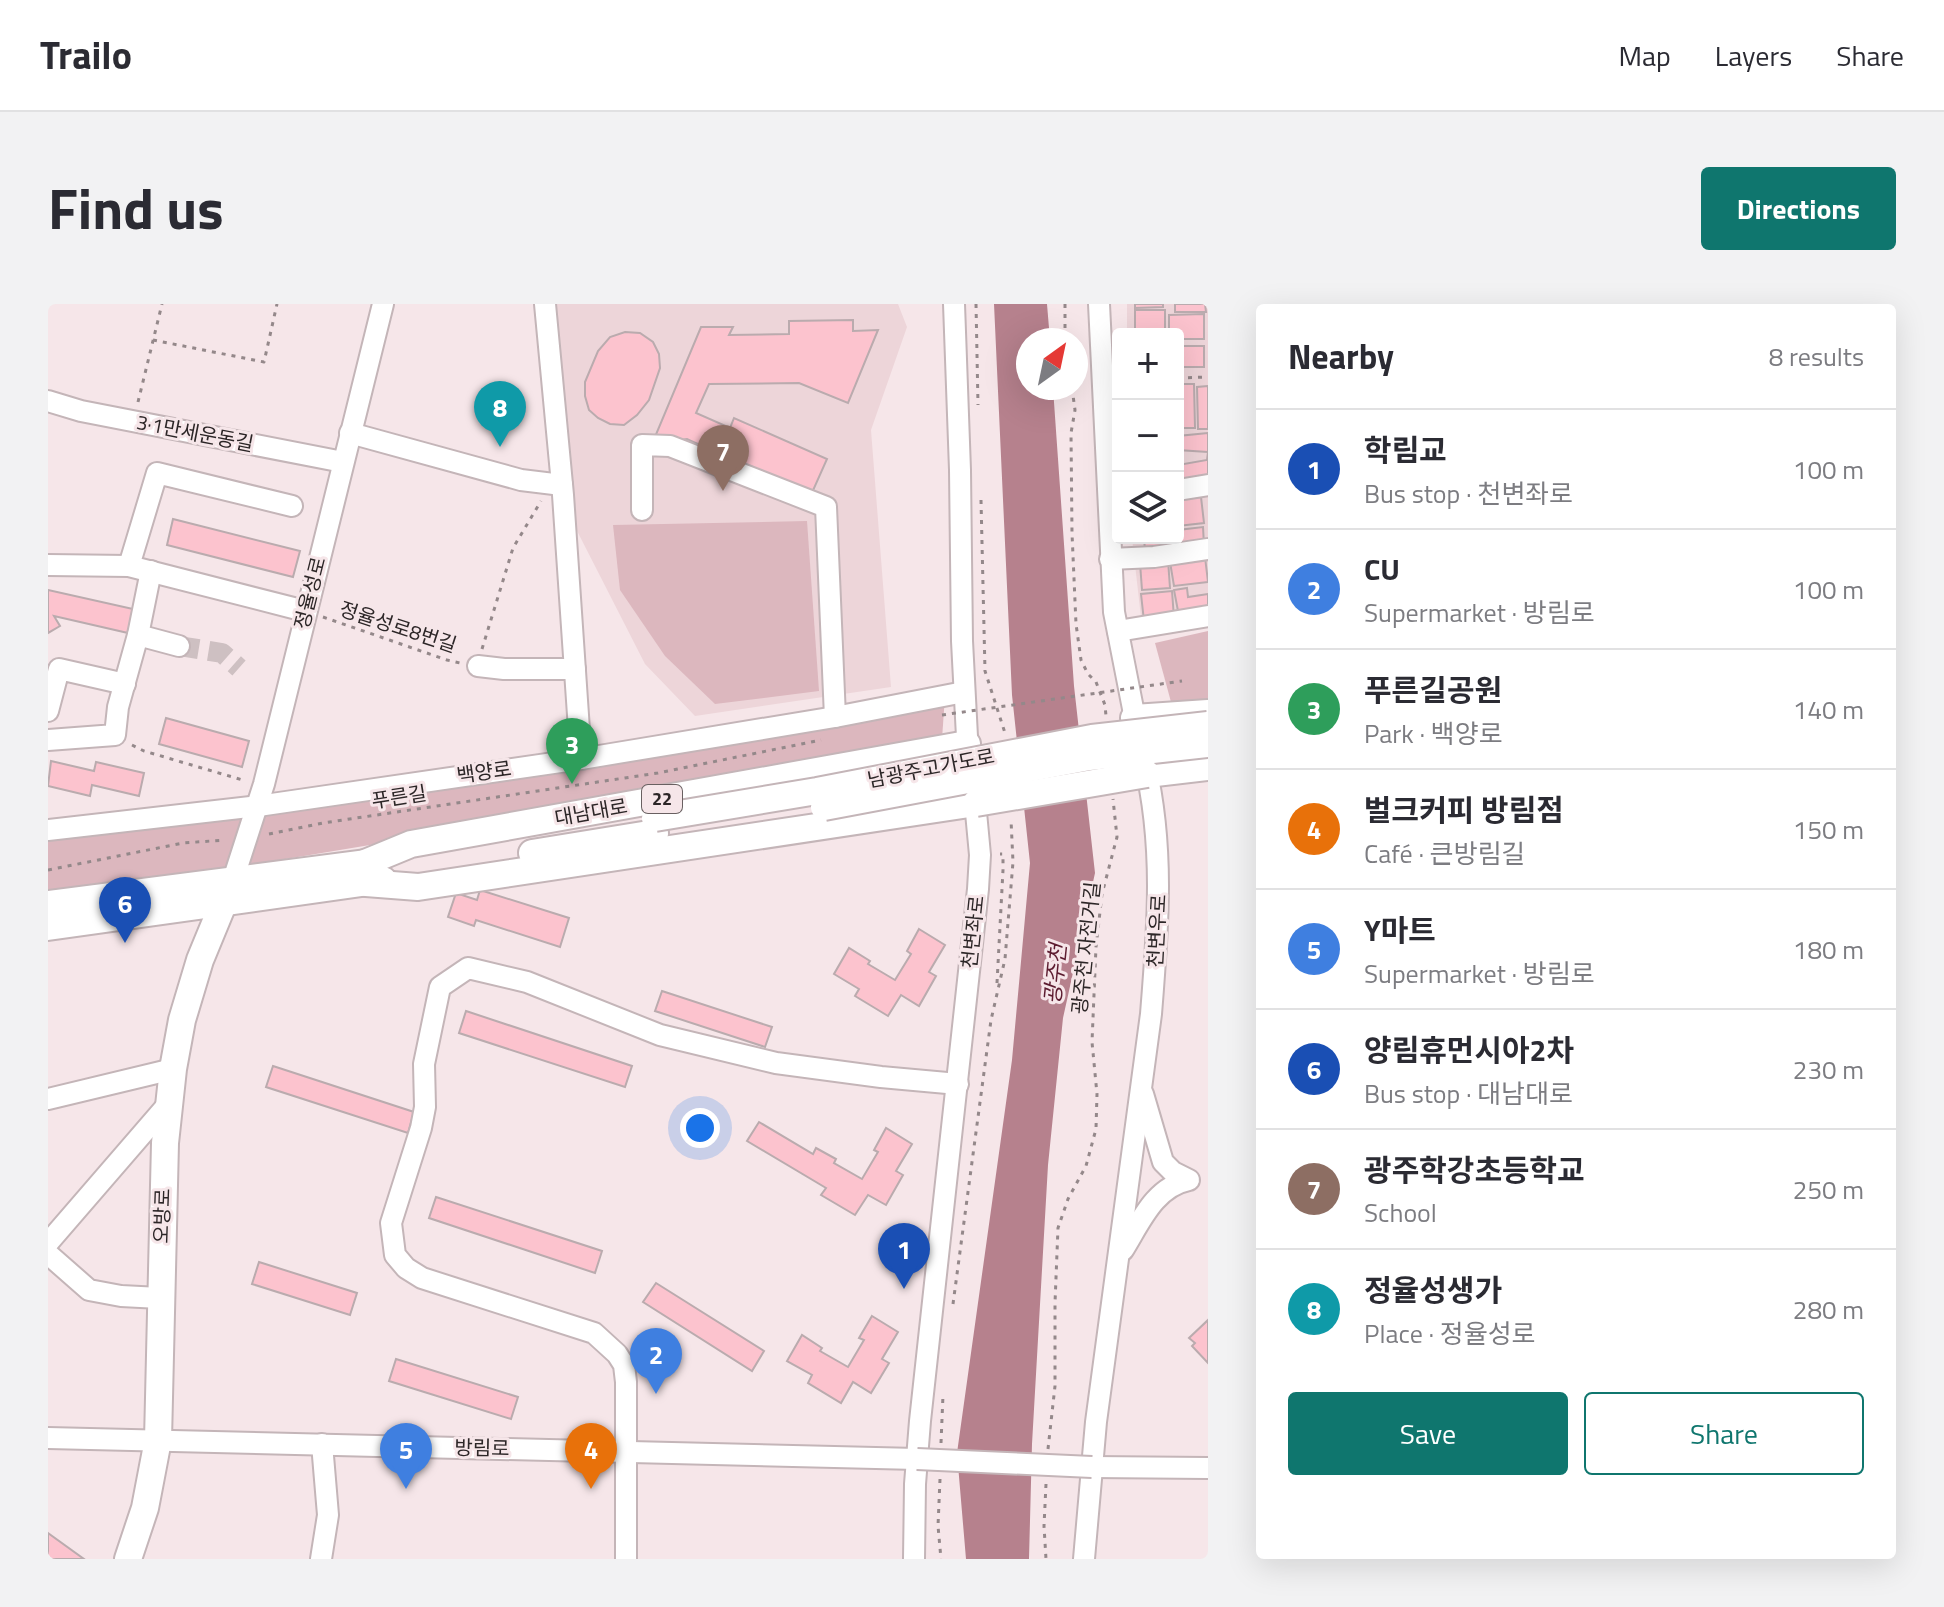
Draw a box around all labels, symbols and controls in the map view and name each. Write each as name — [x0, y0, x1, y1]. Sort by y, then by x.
text: Trailo — [40, 26, 132, 84]
text: Map — [1618, 34, 1671, 77]
text: Layers — [1715, 34, 1792, 77]
text: Share — [1836, 34, 1904, 77]
text: Find us — [48, 166, 224, 251]
button: Directions — [1701, 167, 1896, 250]
north arrow — [1016, 328, 1088, 400]
map controls — [1112, 328, 1184, 544]
button: + — [1112, 328, 1184, 400]
text: Nearby — [1288, 330, 1394, 382]
text: 8 results — [1769, 337, 1864, 376]
pin: 8 — [474, 381, 526, 447]
button: − — [1112, 400, 1184, 472]
street label: 3·1만세운동길 — [134, 406, 256, 459]
pin: 7 — [697, 425, 749, 491]
text: 학림교 — [1364, 427, 1447, 473]
text: 1 — [1307, 450, 1321, 489]
text: 100 m — [1793, 450, 1864, 489]
button: layers — [1112, 472, 1184, 544]
text: Bus stop · 천변좌로 — [1364, 474, 1573, 513]
text: CU — [1364, 546, 1400, 592]
street label: 정율성로 — [286, 553, 333, 632]
text: 2 — [1307, 570, 1321, 609]
text: 100 m — [1793, 570, 1864, 609]
street label: 정율성로8번길 — [336, 593, 461, 660]
text: Supermarket · 방림로 — [1364, 593, 1595, 632]
text: 푸른길공원 — [1364, 667, 1502, 713]
text: 3 — [1307, 690, 1321, 729]
text: 140 m — [1793, 690, 1864, 729]
text: Park · 백양로 — [1364, 714, 1503, 753]
pin: 3 — [546, 718, 598, 784]
street label: 남광주고가도로 — [865, 740, 997, 795]
street label: 백양로 — [454, 752, 513, 791]
street label: 푸른길 — [369, 777, 429, 816]
road number: 22 — [642, 785, 682, 813]
text: 벌크커피 방림점 — [1364, 787, 1564, 833]
street label: 대남대로 — [552, 790, 630, 833]
text: 4 — [1307, 810, 1321, 849]
text: 150 m — [1793, 810, 1864, 849]
text: Café · 큰방림길 — [1364, 834, 1525, 873]
pin: 6 — [99, 877, 151, 943]
street label: 광주천 자전거길 — [1063, 880, 1108, 1016]
street label: 천변우로 — [1139, 893, 1174, 969]
street label: 천변좌로 — [953, 894, 992, 970]
text: Y마트 — [1364, 907, 1436, 953]
text: 5 — [1307, 930, 1321, 969]
text: 180 m — [1793, 930, 1864, 969]
water label: 광주천 — [1035, 939, 1075, 1006]
text: Supermarket · 방림로 — [1364, 954, 1595, 993]
text: 양림휴먼시아2차 — [1364, 1027, 1574, 1073]
text: 6 — [1307, 1050, 1321, 1089]
text: 230 m — [1793, 1050, 1864, 1089]
text: Bus stop · 대남대로 — [1364, 1074, 1573, 1113]
your location — [680, 1108, 720, 1148]
text: 광주학강초등학교 — [1364, 1147, 1585, 1193]
text: 7 — [1307, 1170, 1321, 1209]
text: 250 m — [1793, 1170, 1864, 1209]
street label: 오방로 — [145, 1188, 178, 1244]
text: School — [1364, 1193, 1437, 1232]
pin: 1 — [878, 1223, 930, 1289]
text: 정율성생가 — [1364, 1267, 1502, 1313]
text: 8 — [1307, 1290, 1321, 1329]
text: 280 m — [1793, 1290, 1864, 1329]
text: Place · 정율성로 — [1364, 1314, 1536, 1353]
pin: 2 — [630, 1328, 682, 1394]
button: Save — [1288, 1392, 1568, 1475]
button: Share — [1584, 1392, 1864, 1475]
pin: 5 — [380, 1423, 432, 1489]
pin: 4 — [565, 1423, 617, 1489]
street label: 방림로 — [454, 1432, 510, 1463]

